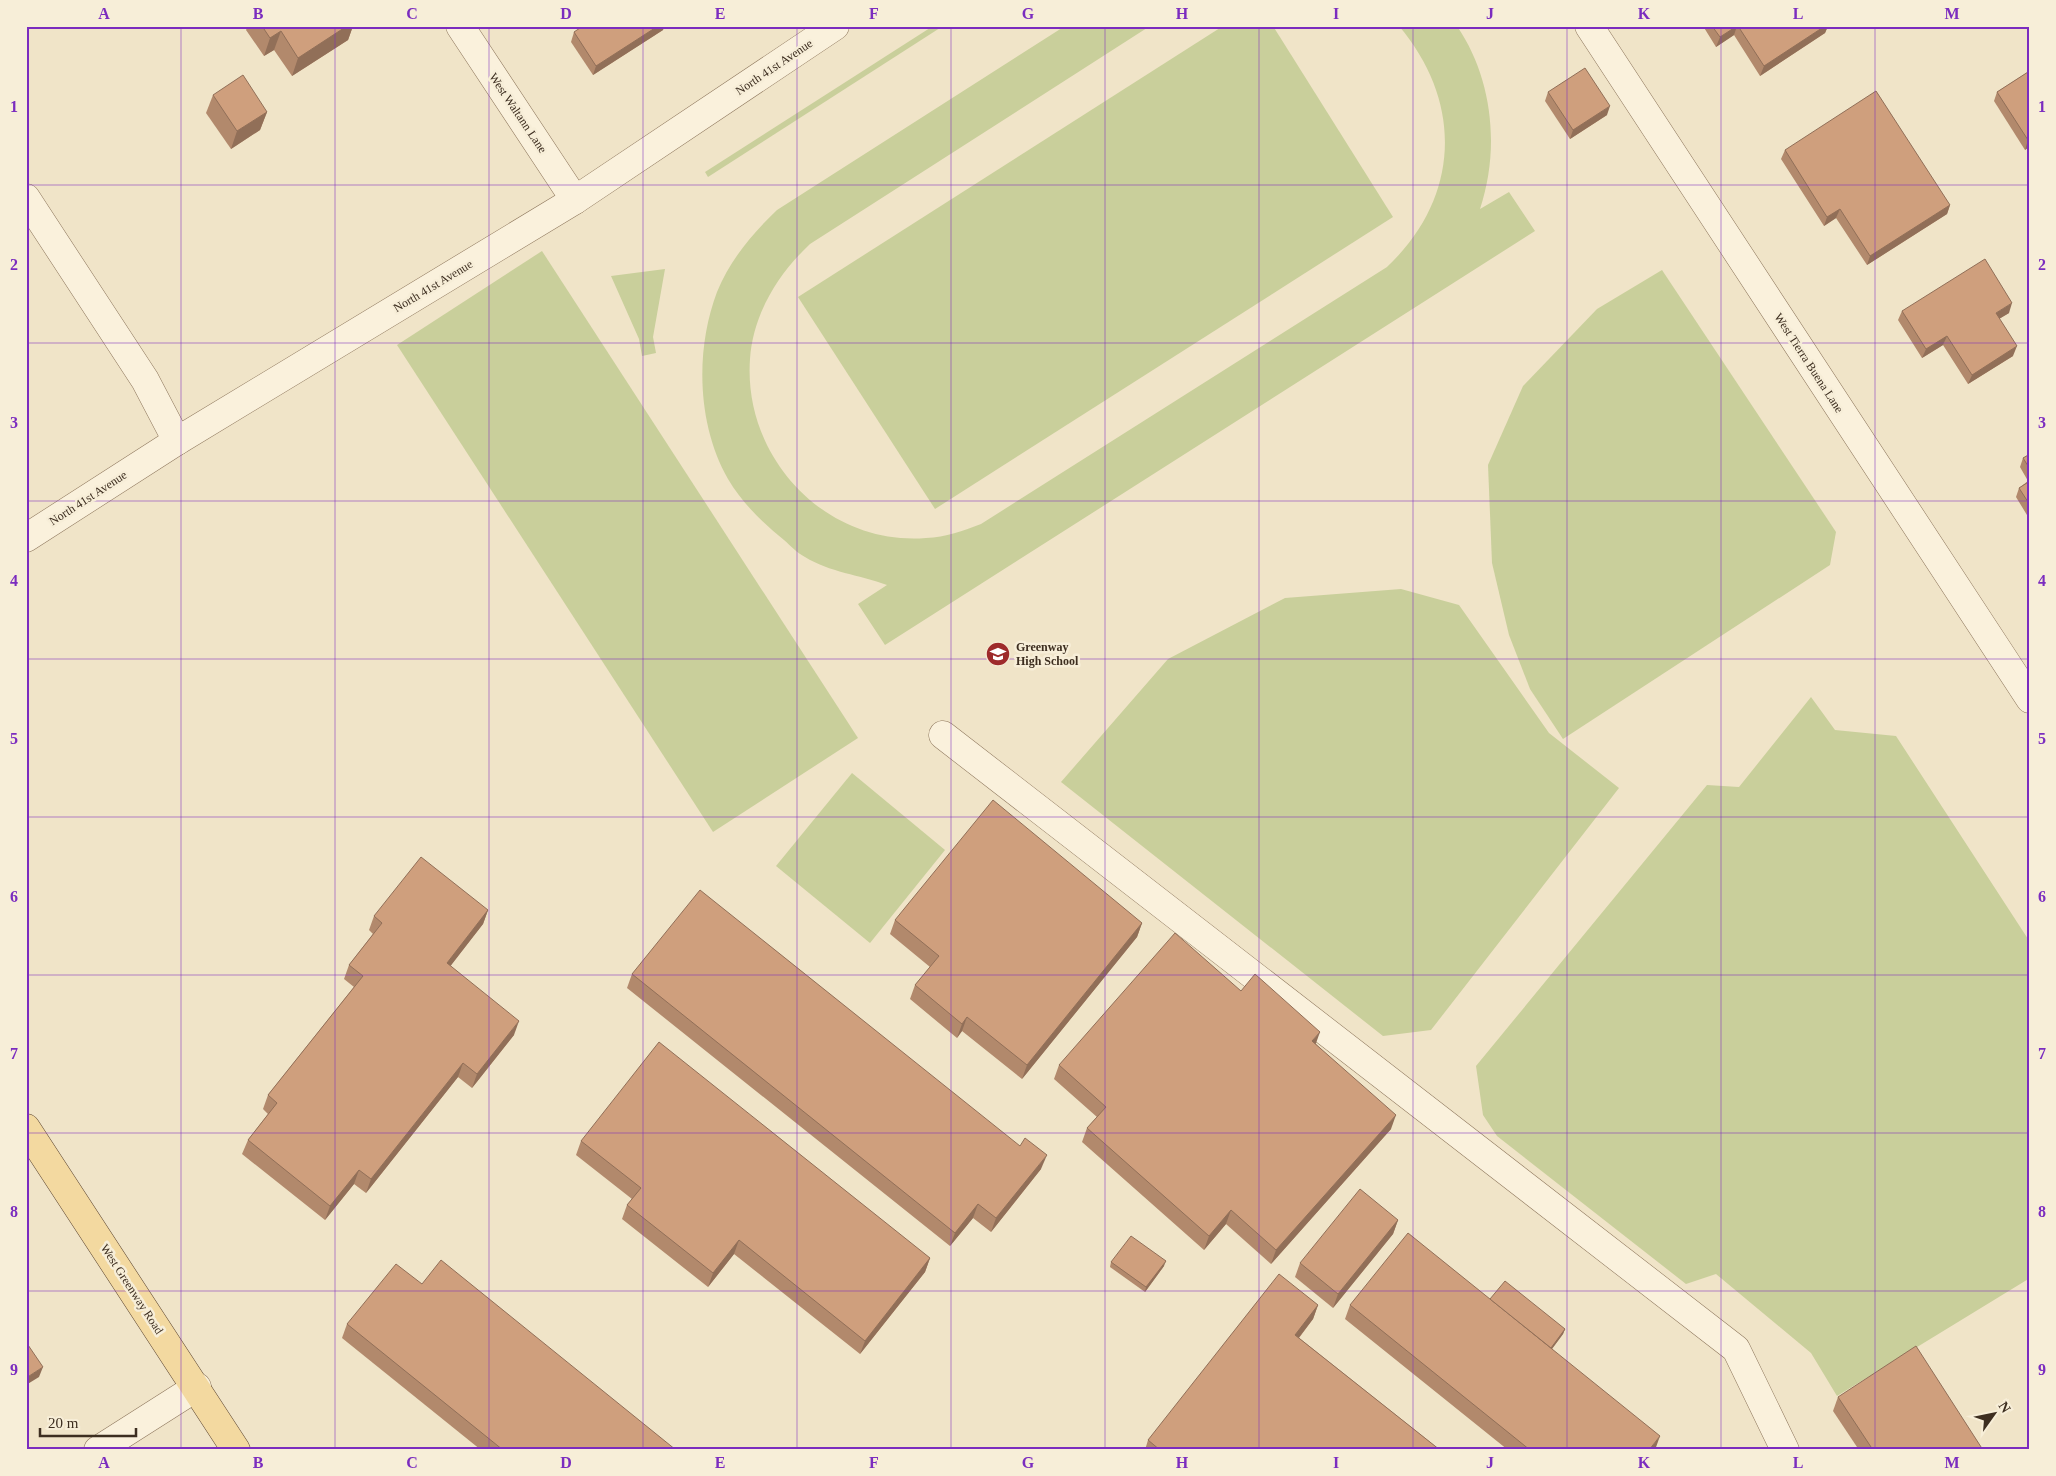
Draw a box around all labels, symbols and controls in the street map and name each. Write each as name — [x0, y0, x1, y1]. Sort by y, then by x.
text: A — [98, 5, 110, 22]
text: B — [253, 5, 264, 22]
text: C — [406, 5, 418, 22]
text: D — [560, 5, 572, 22]
text: E — [715, 5, 725, 22]
text: F — [869, 5, 879, 22]
text: G — [1022, 5, 1035, 22]
text: H — [1176, 5, 1189, 22]
text: I — [1333, 5, 1339, 22]
text: J — [1486, 5, 1494, 22]
text: K — [1638, 5, 1651, 22]
text: L — [1793, 5, 1803, 22]
text: M — [1944, 5, 1960, 22]
street label: North 41st Avenue — [733, 36, 815, 98]
street label: West Waltann Lane — [486, 70, 550, 156]
text: 1 — [10, 98, 18, 115]
text: 1 — [2038, 98, 2046, 115]
text: 2 — [10, 256, 18, 273]
text: 2 — [2038, 256, 2046, 273]
street label: North 41st Avenue — [391, 257, 475, 315]
street label: West Tierra Buena Lane — [1772, 311, 1846, 415]
text: 3 — [10, 414, 18, 431]
text: 3 — [2038, 414, 2046, 431]
street label: North 41st Avenue — [47, 468, 129, 528]
text: 4 — [10, 572, 18, 589]
text: 4 — [2038, 572, 2046, 589]
place label: Greenway High School — [1016, 640, 1079, 668]
school or university icon: Greenway High School — [985, 641, 1011, 667]
text: 5 — [10, 730, 18, 747]
text: 5 — [2038, 730, 2046, 747]
text: 6 — [10, 888, 18, 905]
text: 6 — [2038, 888, 2046, 905]
text: 7 — [10, 1045, 18, 1062]
text: 7 — [2038, 1045, 2046, 1062]
text: 8 — [10, 1203, 18, 1220]
text: 8 — [2038, 1203, 2046, 1220]
street label: West Greenway Road — [98, 1241, 166, 1337]
text: 9 — [10, 1361, 18, 1378]
text: 9 — [2038, 1361, 2046, 1378]
north arrow — [1968, 1388, 2018, 1438]
text: N — [1995, 1399, 2014, 1416]
scale bar — [40, 1406, 136, 1438]
text: 20 m — [48, 1415, 79, 1431]
text: A — [98, 1454, 110, 1471]
text: B — [253, 1454, 264, 1471]
text: C — [406, 1454, 418, 1471]
text: D — [560, 1454, 572, 1471]
text: E — [715, 1454, 725, 1471]
text: F — [869, 1454, 879, 1471]
text: G — [1022, 1454, 1035, 1471]
text: H — [1176, 1454, 1189, 1471]
text: I — [1333, 1454, 1339, 1471]
text: J — [1486, 1454, 1494, 1471]
text: K — [1638, 1454, 1651, 1471]
text: L — [1793, 1454, 1803, 1471]
text: M — [1944, 1454, 1960, 1471]

